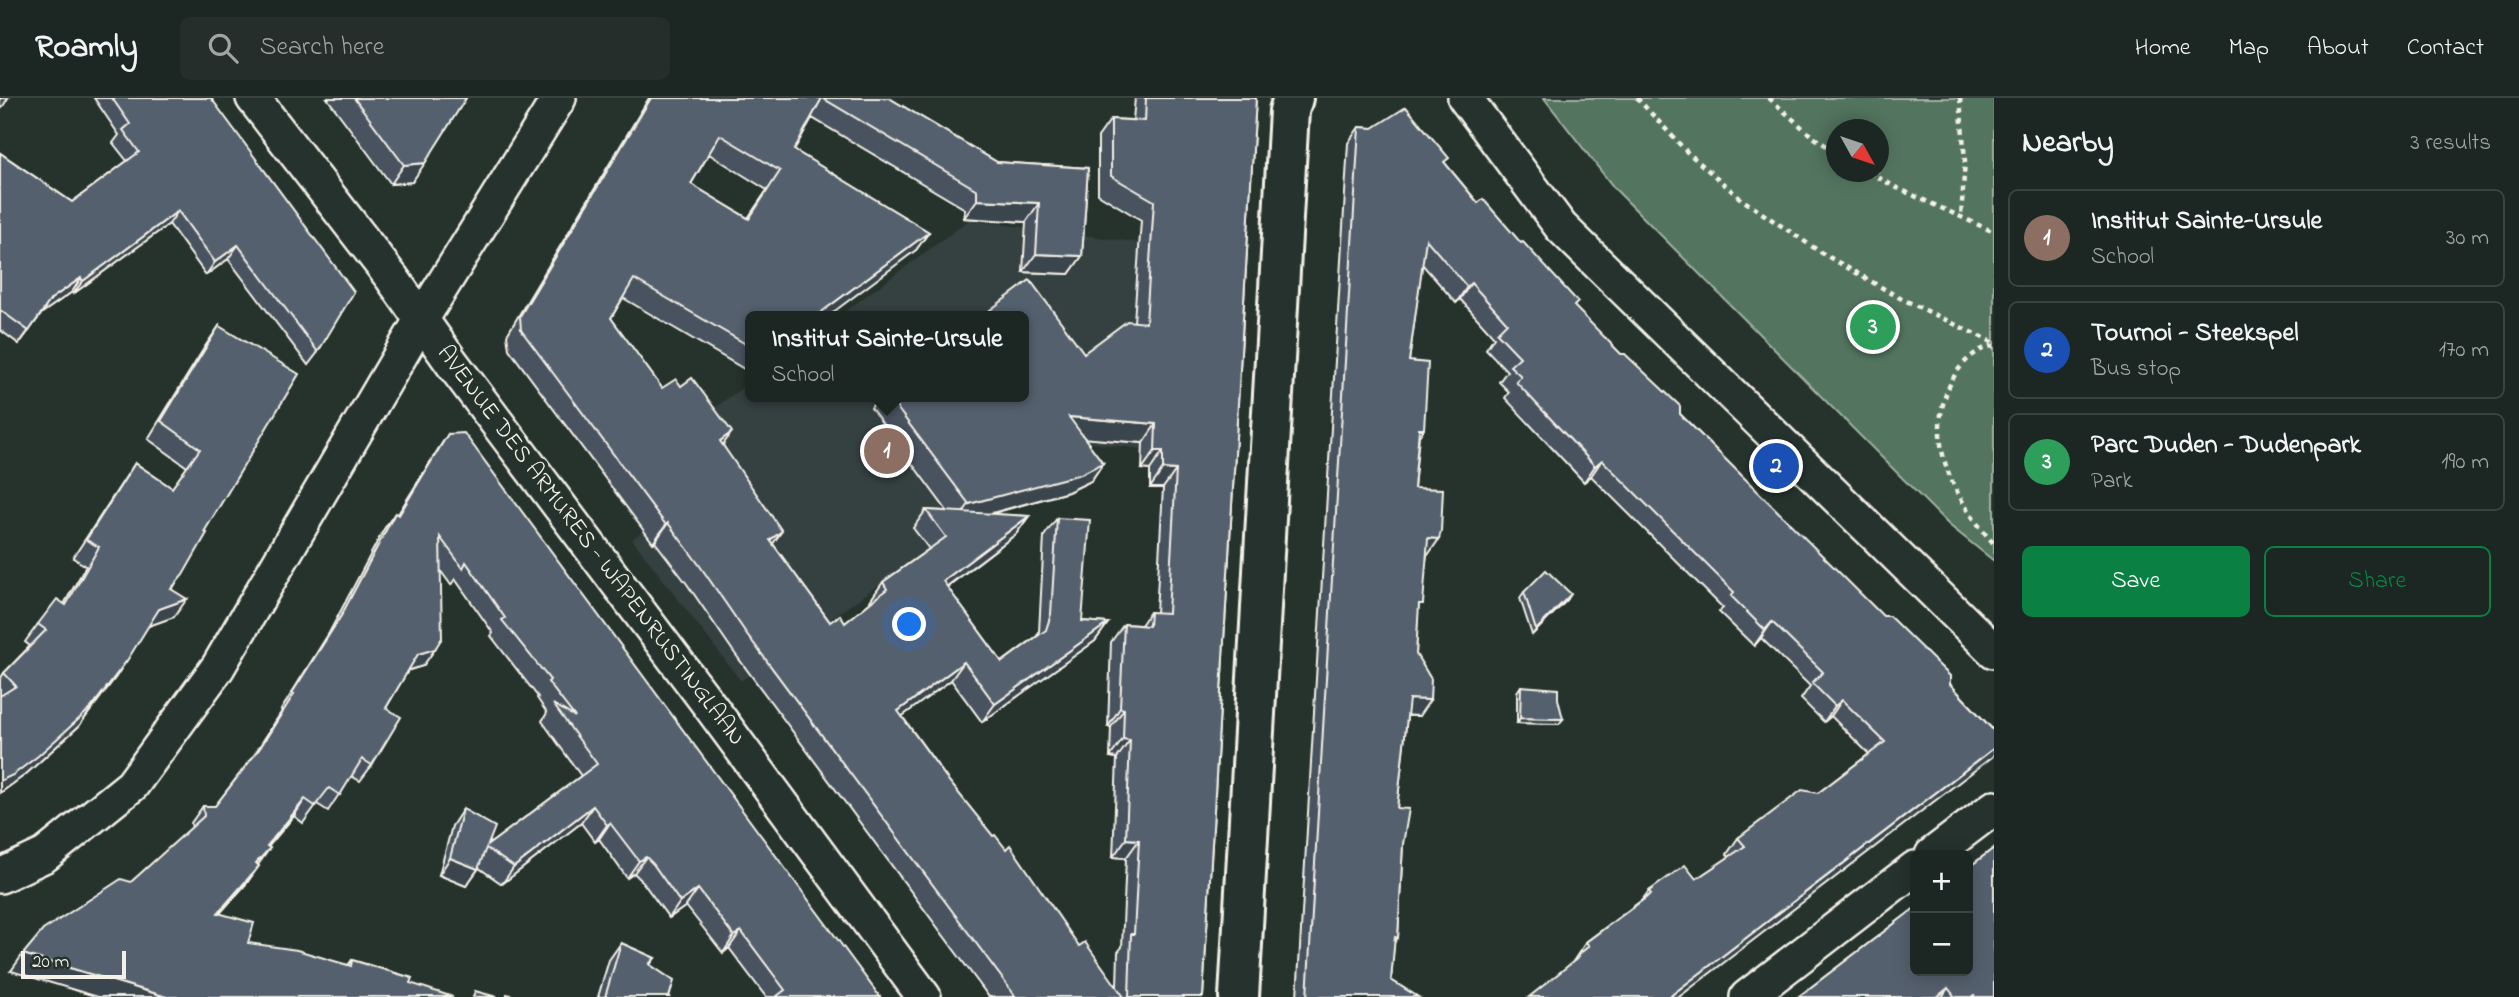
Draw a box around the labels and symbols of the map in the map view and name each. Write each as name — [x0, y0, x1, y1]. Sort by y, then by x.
north arrow — [1826, 119, 1889, 182]
pin: 3 — [1850, 301, 1896, 353]
street label: AVENUE DES ARMURES - WAPENRUSTINGLAAN — [427, 338, 753, 754]
pin: 1 — [864, 425, 910, 477]
pin: 2 — [1753, 440, 1799, 492]
your location — [892, 607, 926, 641]
scale bar — [21, 948, 126, 980]

